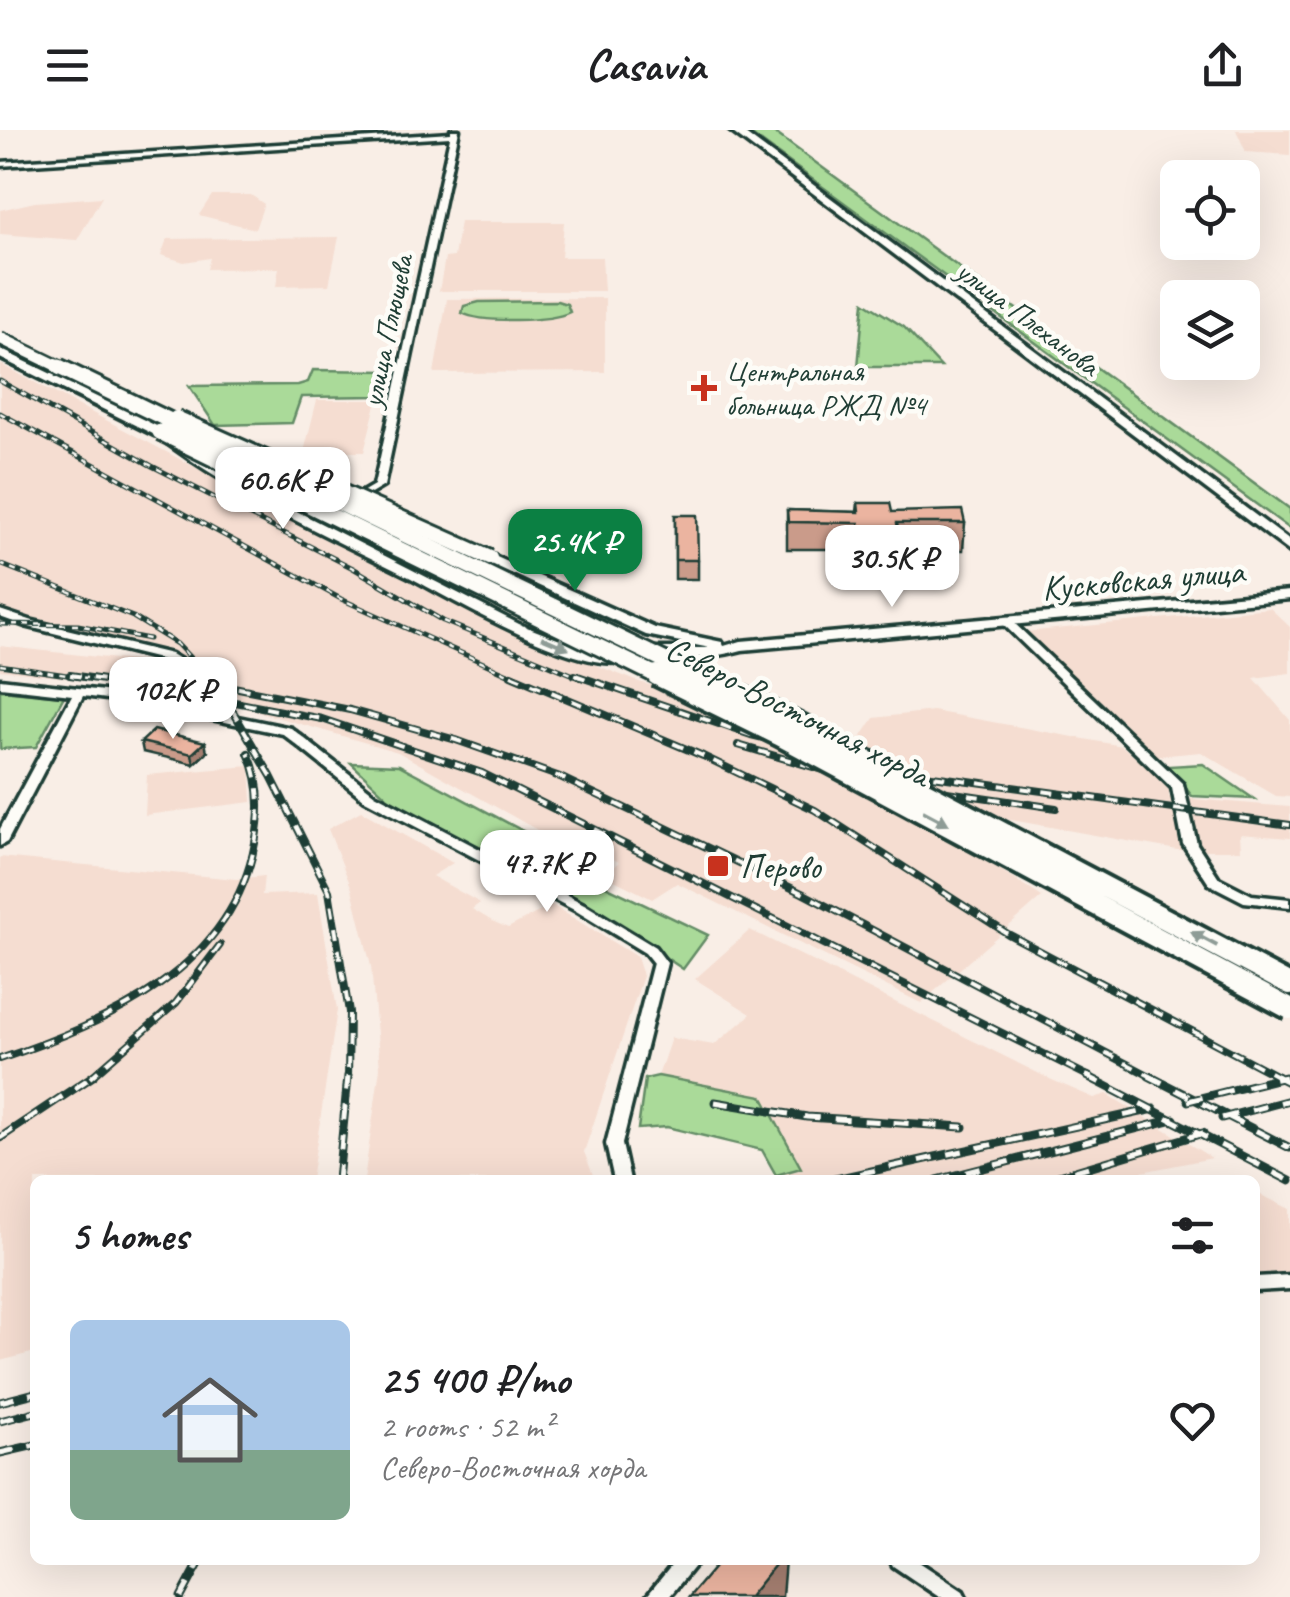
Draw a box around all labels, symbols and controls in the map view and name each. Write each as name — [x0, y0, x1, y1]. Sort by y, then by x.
text: Casavia — [585, 37, 705, 94]
icon: menu — [40, 38, 95, 93]
icon: share — [1195, 38, 1250, 93]
map controls — [1160, 160, 1260, 380]
button: locate — [1160, 160, 1260, 260]
street label: улица Плющева — [352, 249, 422, 412]
street label: улица Плеханова — [947, 251, 1109, 385]
button: layers — [1160, 280, 1260, 380]
place label: Центральная больница РЖД №4 — [726, 352, 928, 424]
marker: Центральная больница РЖД №4 — [691, 375, 717, 401]
pin: 60.6K ₽ — [191, 447, 375, 532]
text: 60.6K ₽ — [237, 459, 329, 500]
pin: 25.4K ₽ — [483, 509, 667, 594]
text: 25.4K ₽ — [530, 521, 620, 562]
pin: 30.5K ₽ — [800, 525, 984, 610]
text: 30.5K ₽ — [847, 537, 937, 578]
street label: Кусковская улица — [1040, 548, 1249, 611]
street label: Северо-Восточная хорда — [658, 626, 940, 799]
one-way arrow — [541, 635, 570, 651]
pin: 102K ₽ — [92, 657, 254, 742]
text: 102K ₽ — [131, 669, 215, 710]
one-way arrow — [922, 809, 951, 826]
pin: 47.7K ₽ — [455, 830, 639, 915]
text: 47.7K ₽ — [502, 842, 592, 883]
place label: Перово — [740, 844, 822, 889]
marker: Перово — [705, 853, 731, 879]
one-way arrow — [1189, 930, 1218, 947]
icon: filters — [1165, 1208, 1220, 1263]
text: 5 homes — [70, 1209, 188, 1262]
text: 25 400 ₽/mo — [380, 1353, 570, 1406]
icon: home — [150, 1360, 270, 1480]
icon: heart — [1165, 1393, 1220, 1448]
text: 2 rooms · 52 m² — [380, 1406, 553, 1447]
text: Северо-Восточная хорда — [380, 1447, 645, 1488]

